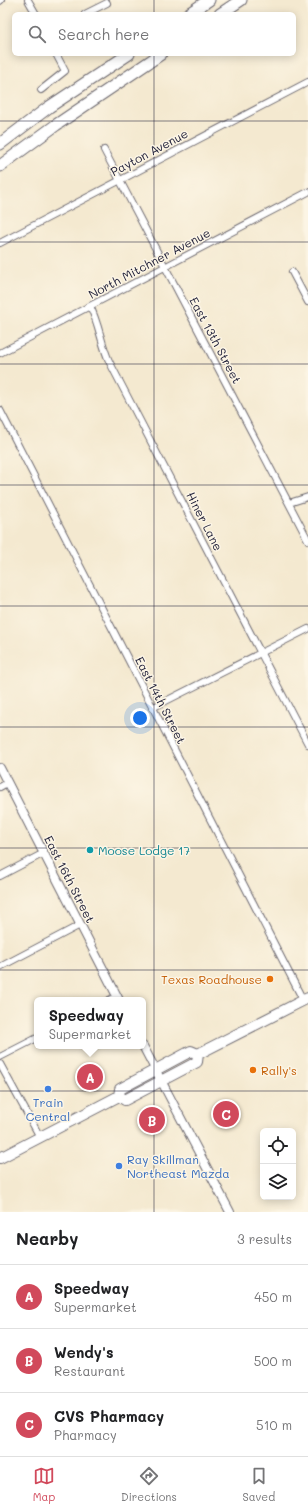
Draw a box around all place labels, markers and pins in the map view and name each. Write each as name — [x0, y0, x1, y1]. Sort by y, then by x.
place label: Moose Lodge 17 — [98, 842, 191, 858]
marker: Moose Lodge 17 — [85, 845, 95, 855]
place label: Texas Roadhouse — [161, 971, 262, 987]
marker: Texas Roadhouse — [265, 974, 275, 984]
pin: A — [77, 1062, 103, 1092]
place label: Rally's — [261, 1062, 297, 1078]
marker: Rally's — [248, 1065, 258, 1075]
marker: Train Central — [43, 1084, 53, 1094]
place label: Train Central — [26, 1094, 70, 1124]
pin: C — [213, 1099, 239, 1129]
pin: B — [139, 1105, 165, 1135]
place label: Ray Skillman Northeast Mazda — [127, 1151, 230, 1181]
marker: Ray Skillman Northeast Mazda — [114, 1161, 124, 1171]

